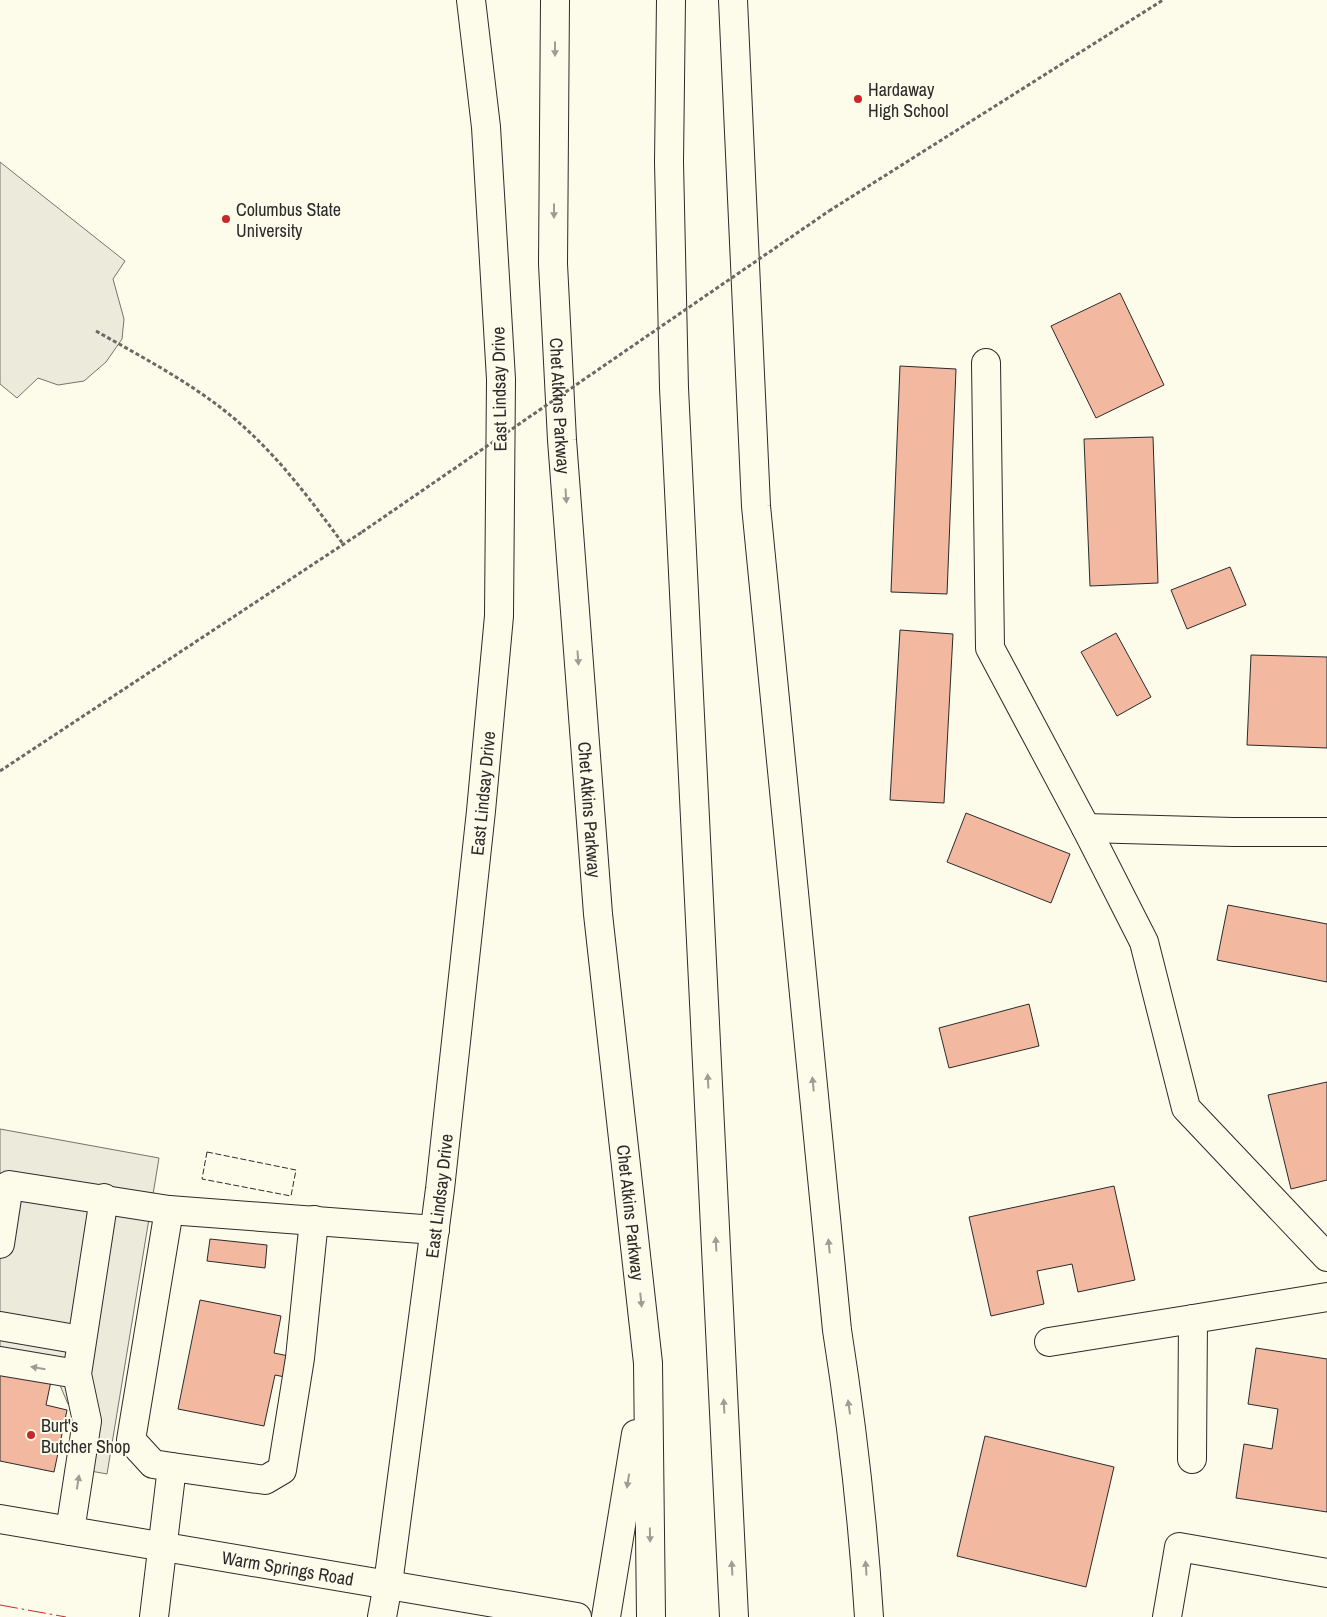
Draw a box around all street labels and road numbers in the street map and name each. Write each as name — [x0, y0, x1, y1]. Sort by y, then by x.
street label: East Lindsay Drive — [485, 326, 513, 452]
street label: Chet Atkins Parkway — [544, 337, 577, 475]
street label: East Lindsay Drive — [464, 730, 501, 857]
street label: Chet Atkins Parkway — [572, 741, 608, 879]
street label: East Lindsay Drive — [419, 1132, 458, 1259]
street label: Chet Atkins Parkway — [611, 1143, 651, 1282]
street label: Warm Springs Road — [220, 1544, 356, 1591]

